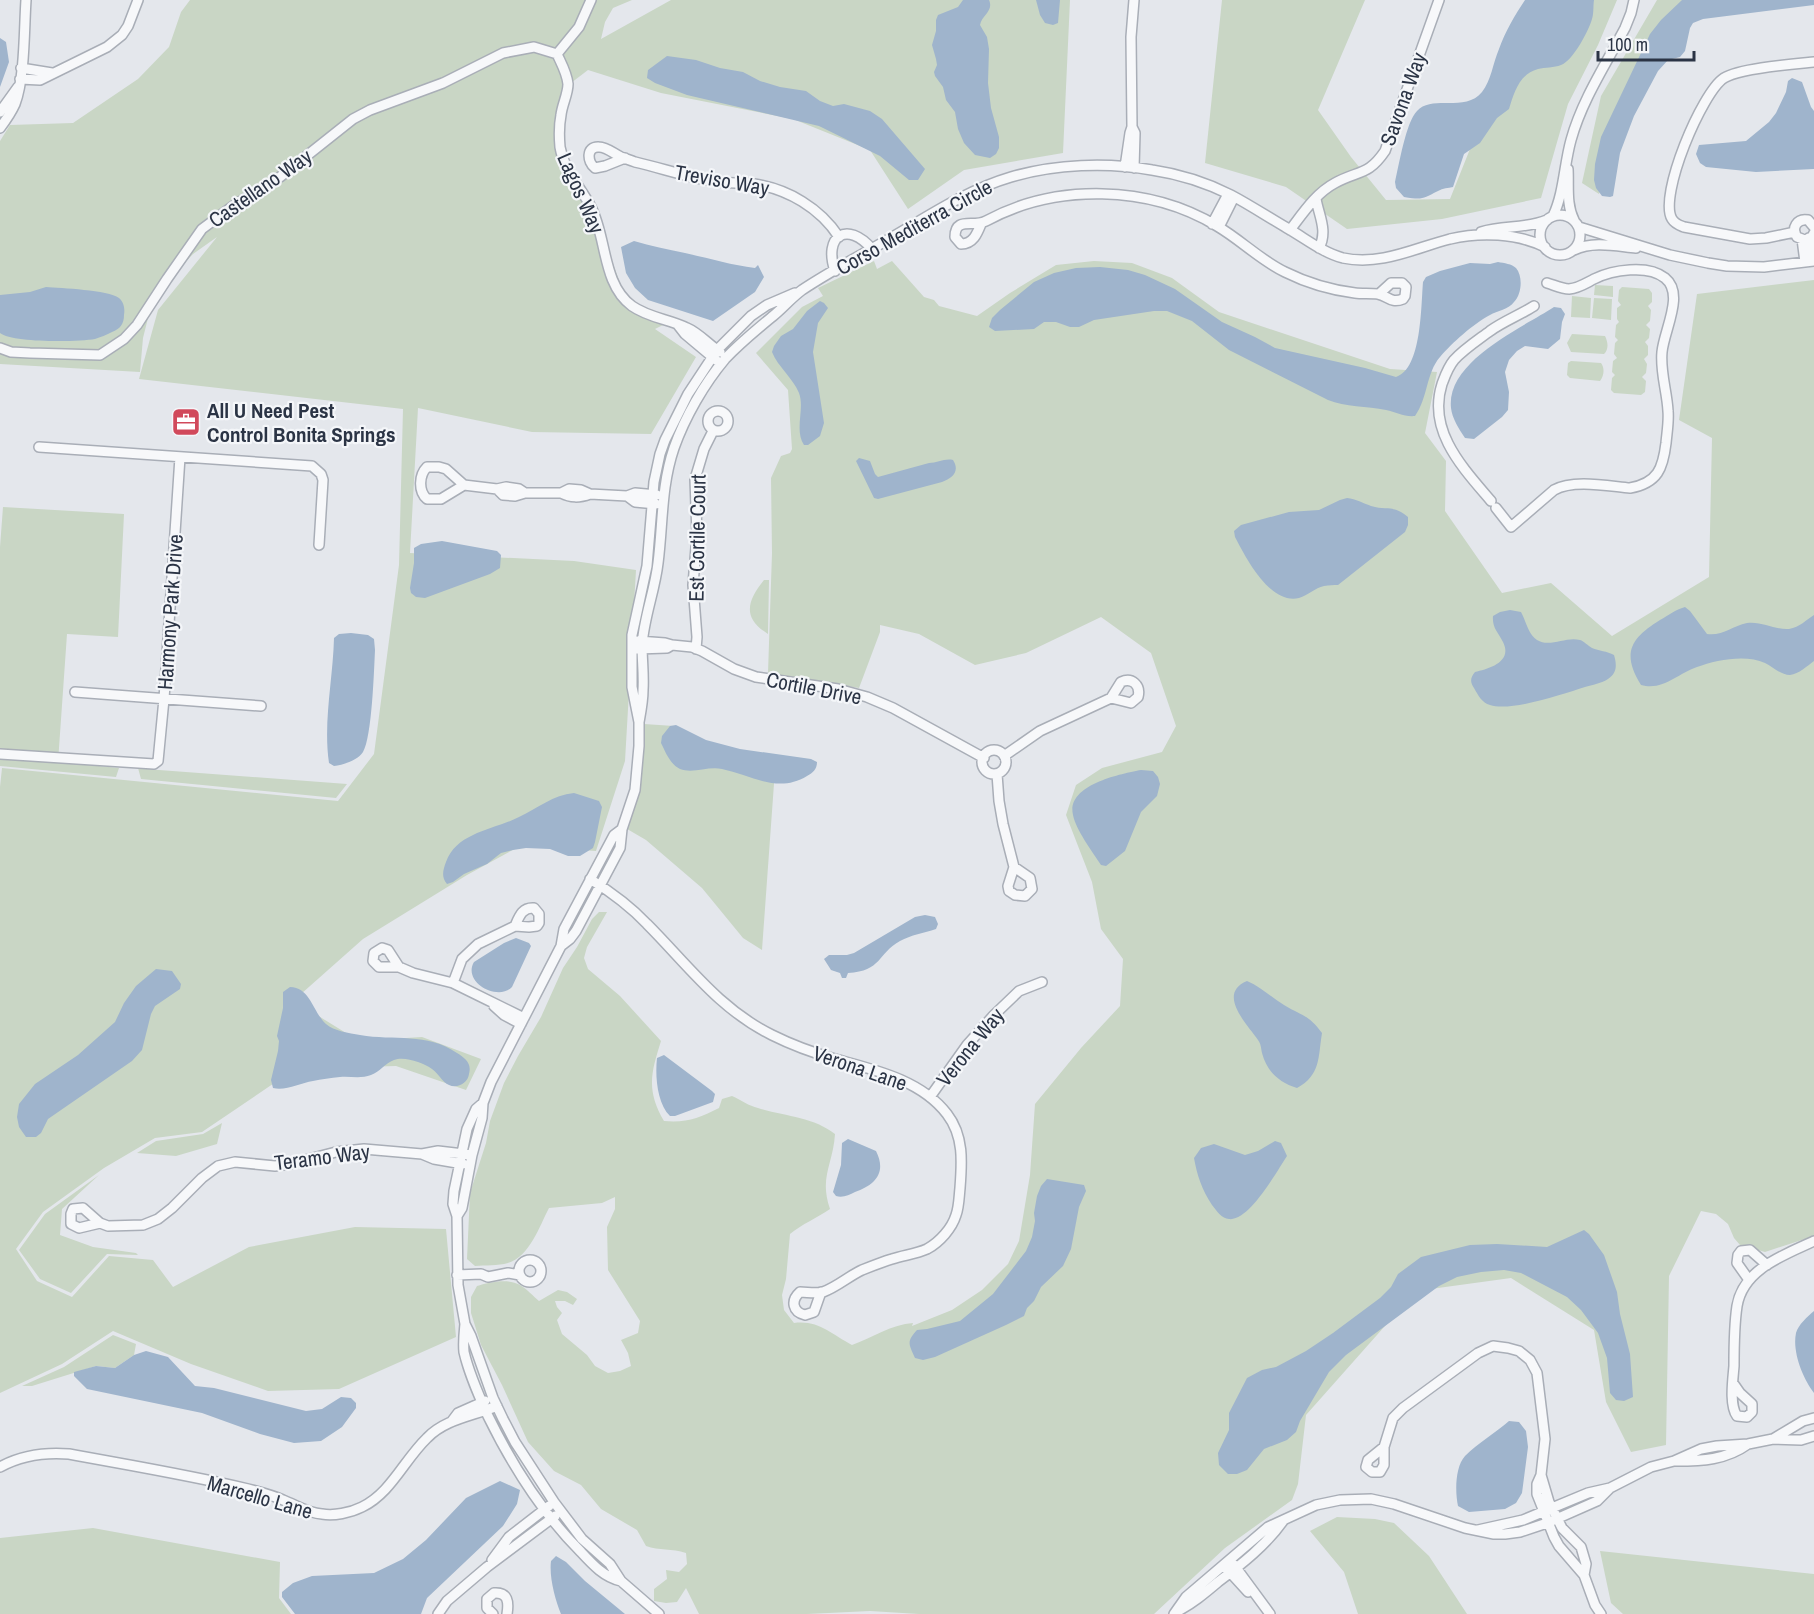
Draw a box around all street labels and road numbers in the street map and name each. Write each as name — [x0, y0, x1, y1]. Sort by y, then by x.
street label: Savona Way — [1373, 48, 1433, 150]
street label: Castellano Way — [203, 141, 318, 234]
street label: Lagos Way — [550, 148, 612, 238]
street label: Treviso Way — [673, 157, 772, 203]
street label: Corso Mediterra Circle — [831, 172, 997, 282]
street label: Est Cortile Court — [681, 474, 713, 602]
street label: Harmony Park Drive — [150, 533, 190, 691]
street label: Cortile Drive — [764, 665, 864, 711]
street label: Verona Way — [929, 1001, 1011, 1092]
street label: Verona Lane — [809, 1038, 911, 1098]
street label: Teramo Way — [273, 1137, 372, 1177]
street label: Marcello Lane — [204, 1468, 316, 1526]

